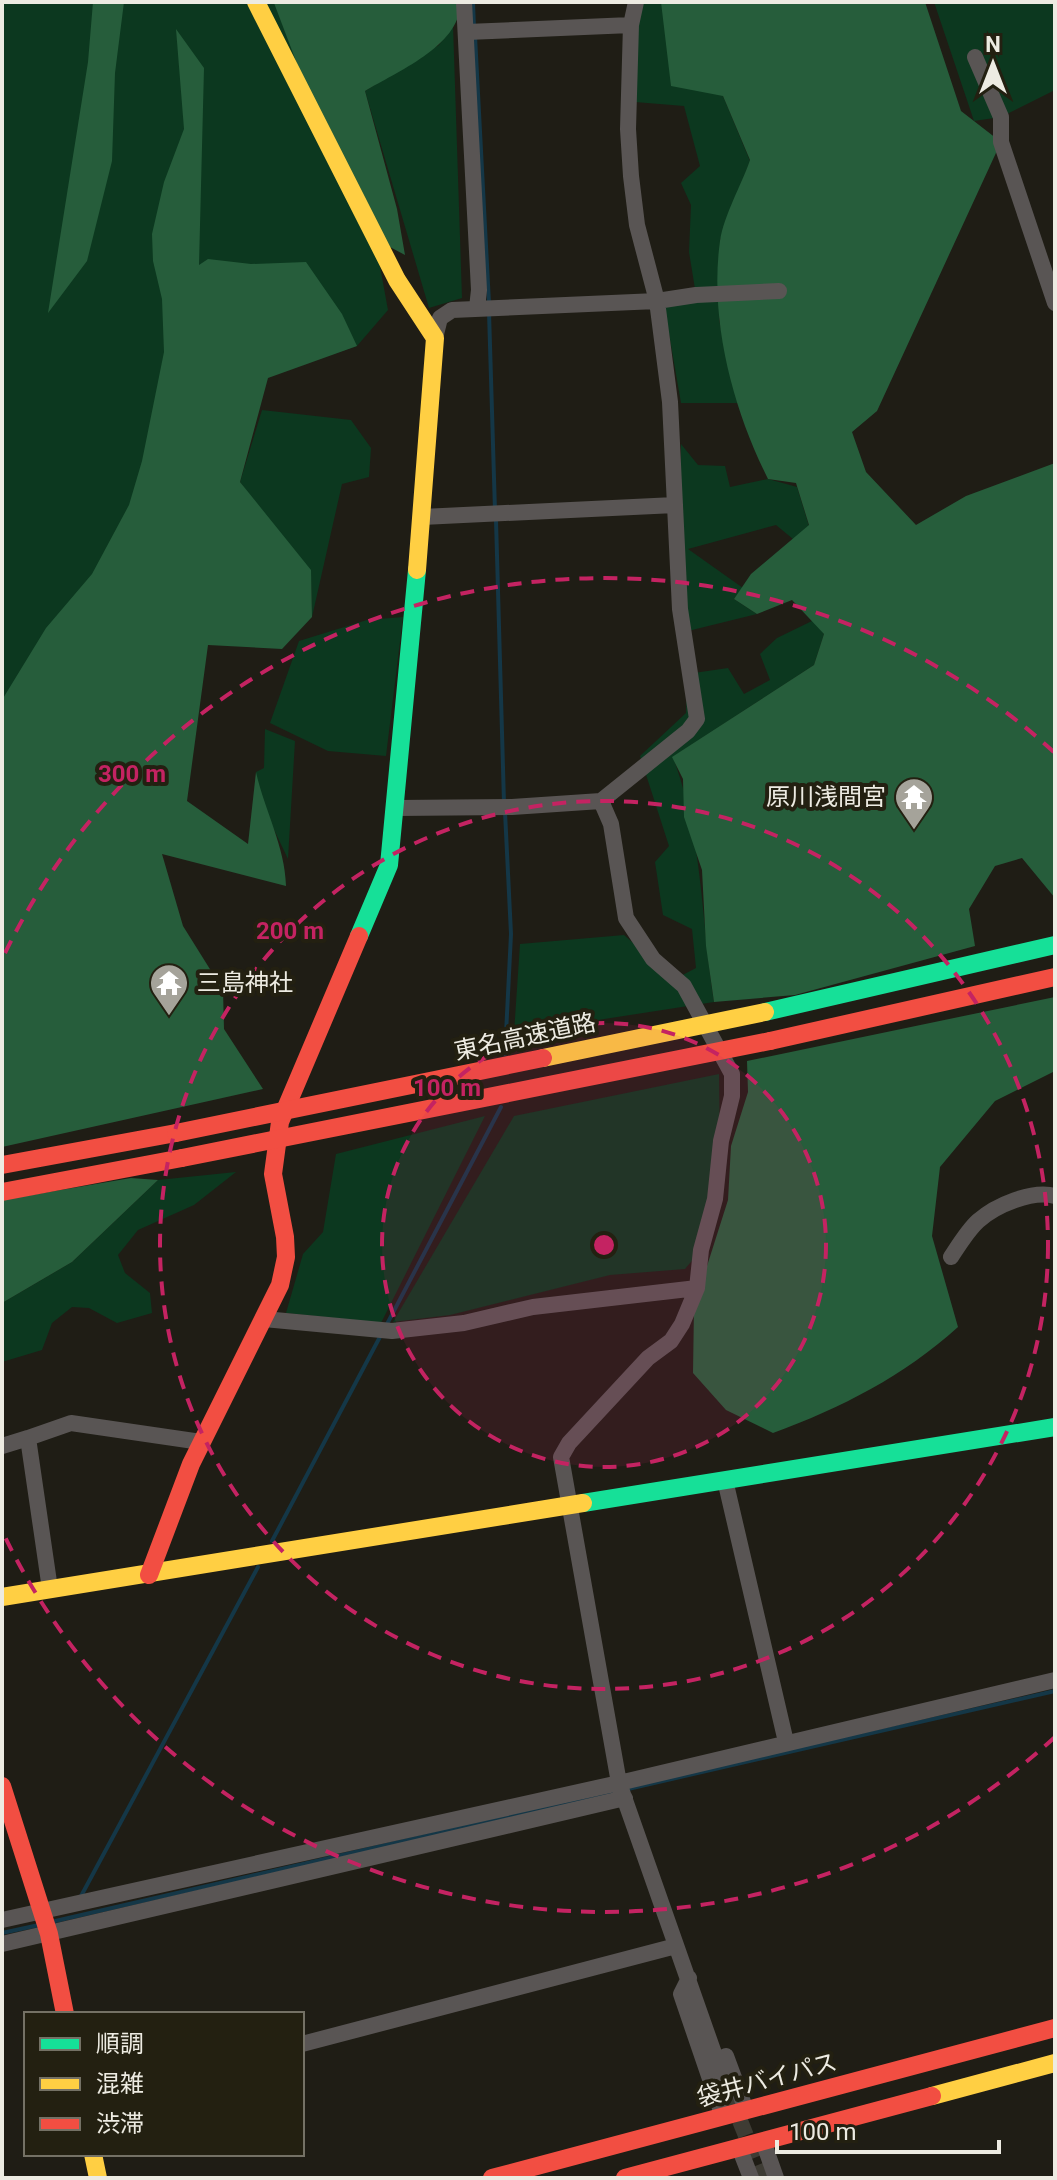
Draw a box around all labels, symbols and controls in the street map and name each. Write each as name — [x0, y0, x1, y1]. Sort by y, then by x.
north arrow — [953, 24, 1033, 104]
text: N — [985, 32, 1001, 57]
text: 300 m — [98, 760, 166, 788]
temple icon: 原川浅間宮 — [893, 776, 935, 831]
place label: 原川浅間宮 — [766, 783, 886, 811]
text: 200 m — [256, 917, 324, 945]
temple icon: 三島神社 — [148, 962, 190, 1017]
place label: 三島神社 — [197, 969, 293, 997]
street label: 東名高速道路 — [452, 1008, 598, 1066]
text: 100 m — [413, 1074, 481, 1102]
centre of rings — [590, 1231, 618, 1259]
legend — [24, 2012, 304, 2156]
text: 順調 — [96, 2030, 144, 2058]
street label: 袋井バイパス — [694, 2048, 840, 2112]
text: 混雑 — [96, 2070, 144, 2098]
scale bar — [777, 2104, 999, 2154]
text: 渋滞 — [96, 2110, 144, 2138]
text: 100 m — [789, 2118, 856, 2146]

